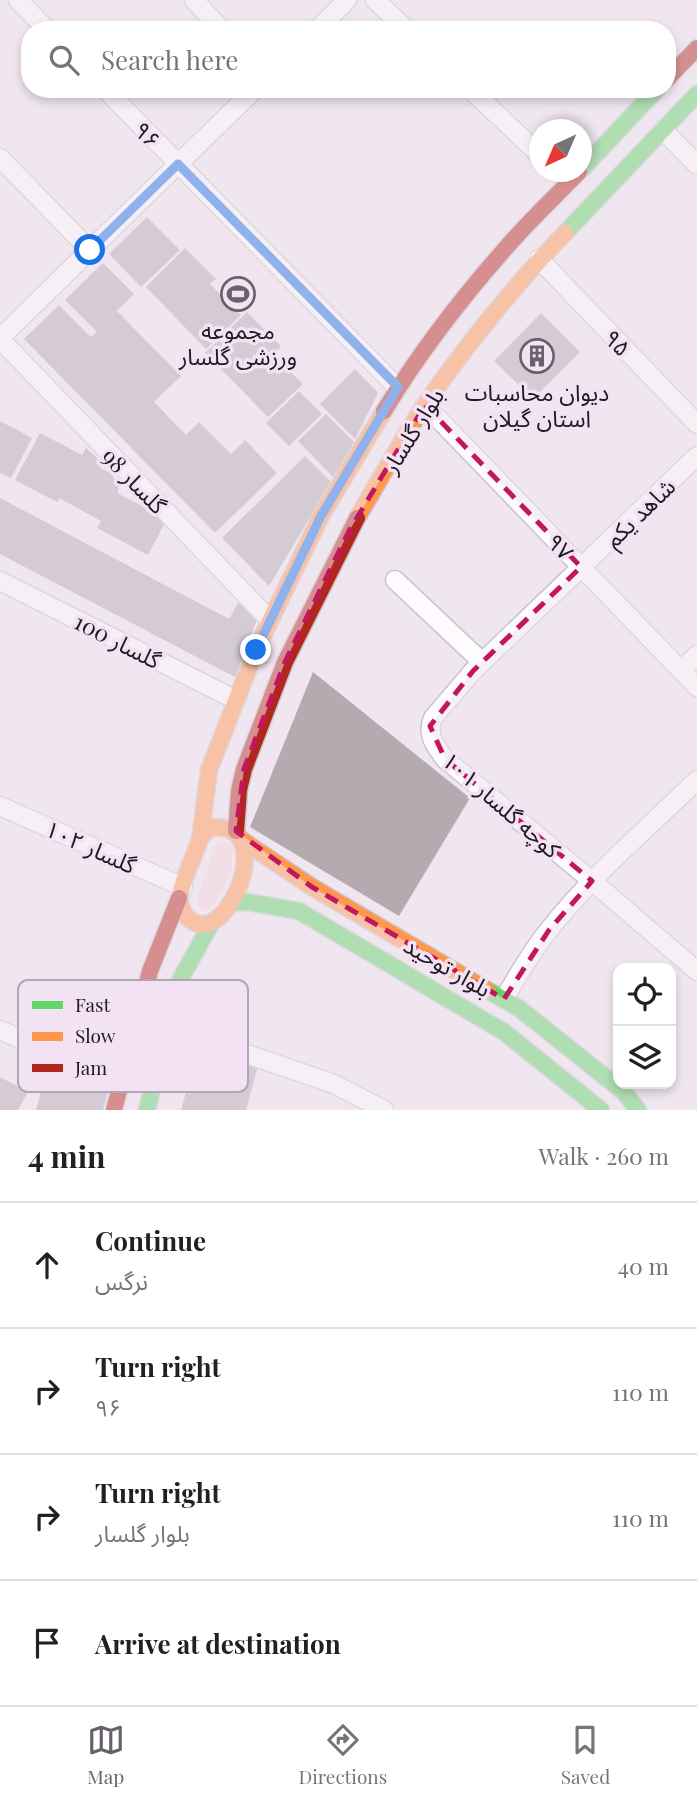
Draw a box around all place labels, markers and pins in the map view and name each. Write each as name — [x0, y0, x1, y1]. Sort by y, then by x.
sports icon: مجموعه ورزشی گلسار — [219, 275, 257, 313]
place label: مجموعه ورزشی گلسار — [178, 314, 297, 371]
building icon: دیوان محاسبات استان گیلان — [518, 337, 556, 375]
place label: دیوان محاسبات استان گیلان — [465, 376, 609, 433]

